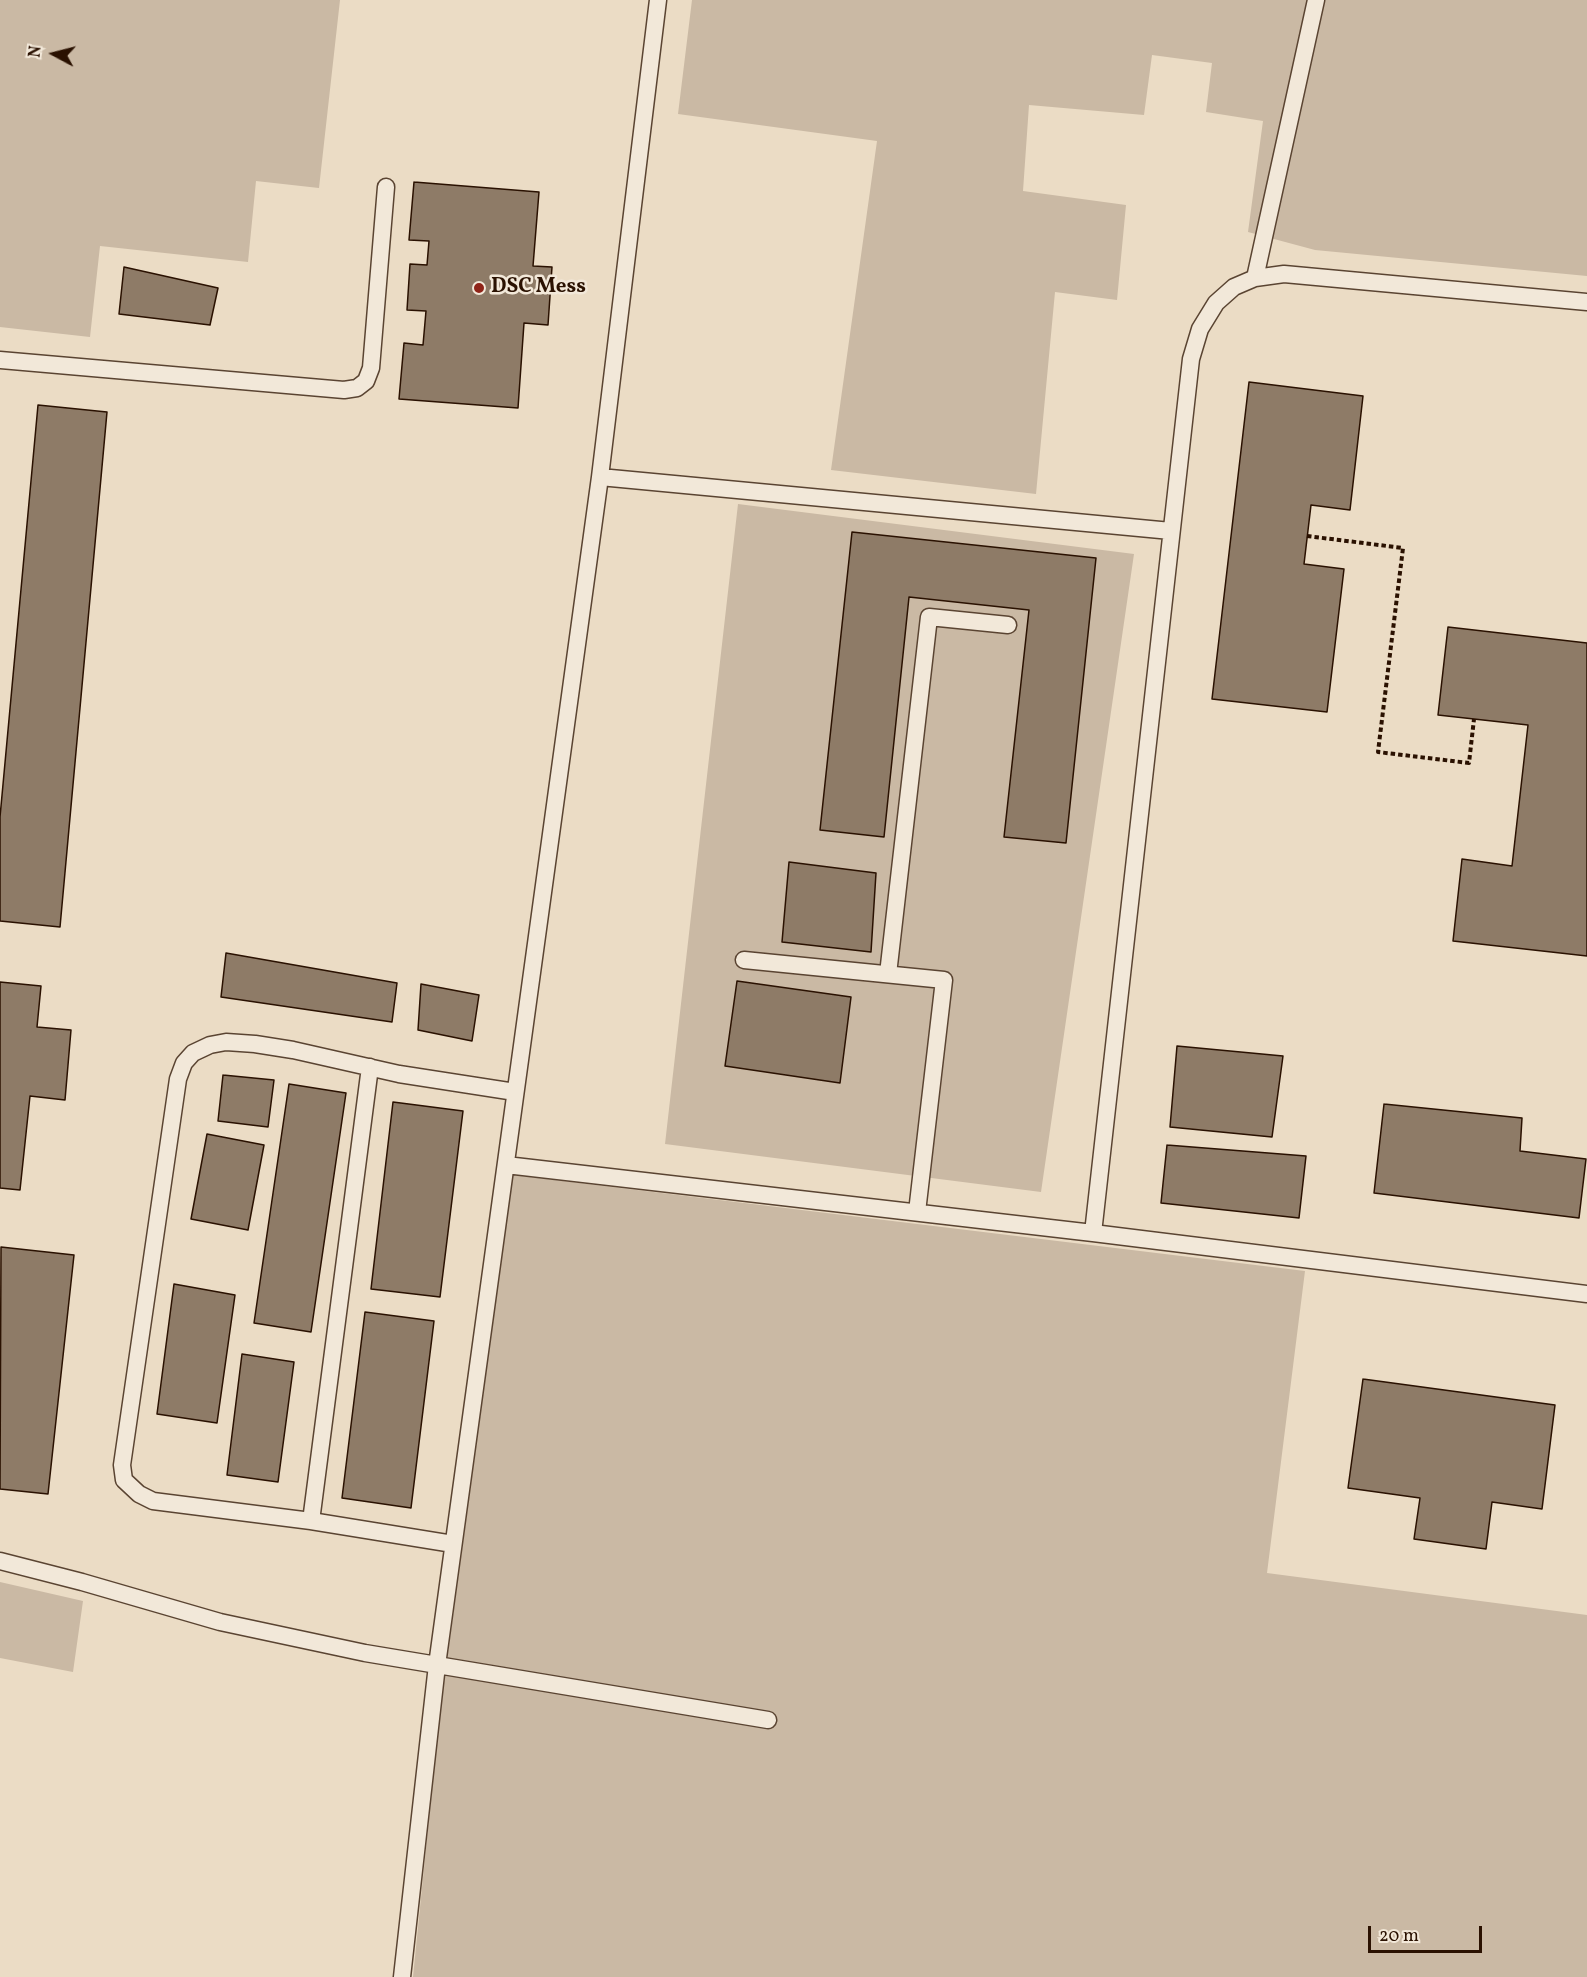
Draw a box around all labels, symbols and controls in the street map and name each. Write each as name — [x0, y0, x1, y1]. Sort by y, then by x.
north arrow — [24, 24, 84, 84]
text: N — [25, 45, 48, 59]
place label: DSC Mess — [491, 275, 586, 301]
marker: DSC Mess — [472, 281, 486, 295]
scale bar — [1371, 1914, 1485, 1952]
text: 20 m — [1379, 1924, 1419, 1949]

